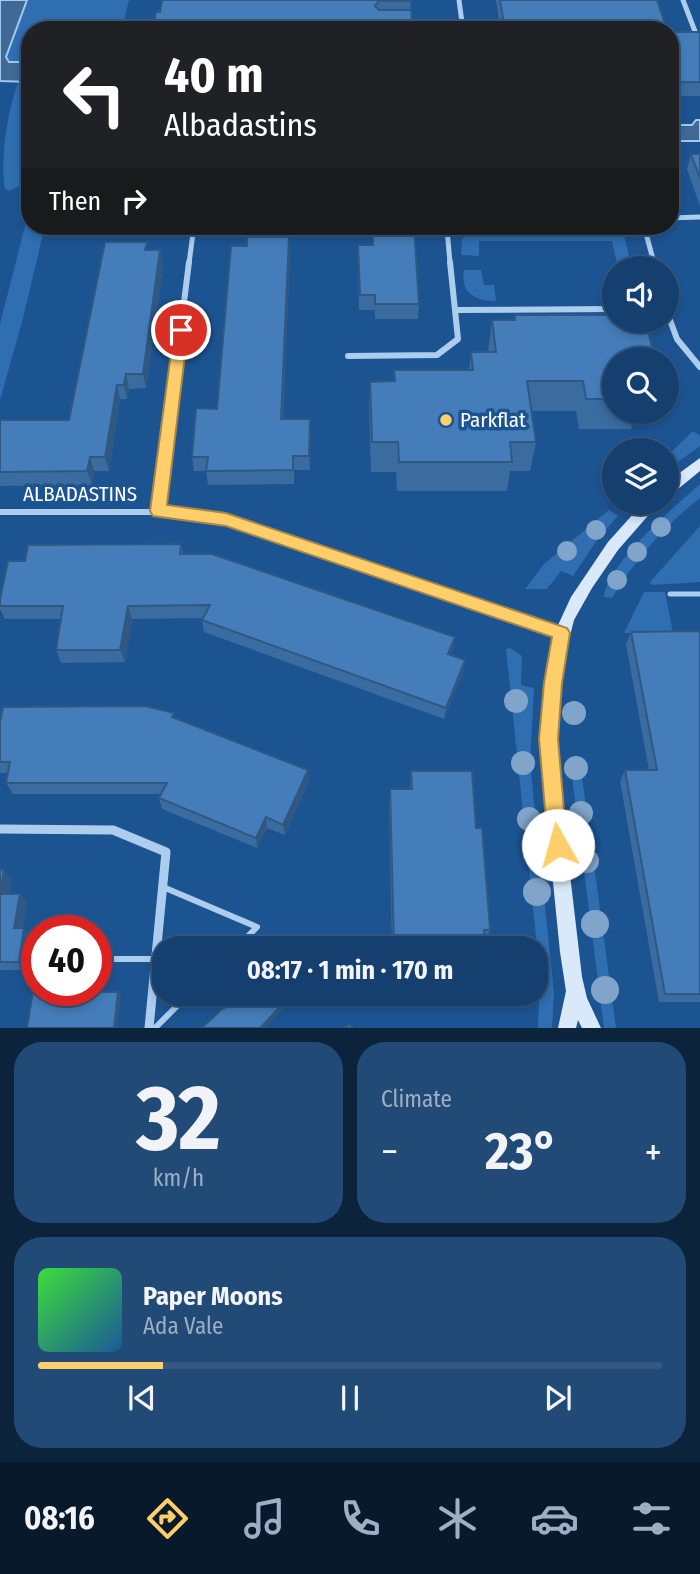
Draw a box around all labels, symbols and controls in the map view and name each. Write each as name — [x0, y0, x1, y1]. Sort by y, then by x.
text: 40 m — [164, 46, 264, 105]
icon: left — [49, 49, 140, 140]
text: Albadastins — [164, 106, 317, 144]
icon: right — [115, 182, 153, 220]
text: Then — [49, 186, 101, 217]
map controls — [602, 256, 679, 515]
button: sound — [602, 256, 679, 333]
pin — [151, 300, 211, 360]
icon: arrive — [162, 311, 200, 349]
button: search — [602, 347, 679, 424]
place label: Parkflat — [460, 407, 526, 433]
marker: Parkflat — [438, 412, 454, 428]
button: layers — [602, 438, 679, 515]
street label: ALBADASTINS — [23, 481, 137, 507]
position arrow — [521, 808, 595, 882]
speed limit sign: 40 — [21, 915, 112, 1006]
text: 08:17 · 1 min · 170 m — [247, 955, 453, 986]
text: 32 — [136, 1064, 221, 1173]
text: Climate — [381, 1085, 452, 1113]
text: 23° — [485, 1120, 558, 1183]
text: − — [381, 1129, 398, 1175]
text: + — [645, 1129, 662, 1175]
text: km/h — [153, 1164, 204, 1192]
text: Paper Moons — [143, 1281, 283, 1312]
text: Ada Vale — [143, 1312, 223, 1340]
icon: previous — [123, 1379, 161, 1417]
icon: pause — [331, 1379, 369, 1417]
icon: next — [539, 1379, 577, 1417]
icon: directions — [143, 1494, 192, 1543]
icon: music — [240, 1494, 289, 1543]
icon: phone — [336, 1494, 385, 1543]
icon: climate — [433, 1494, 482, 1543]
icon: car — [530, 1494, 579, 1543]
icon: filters — [627, 1494, 676, 1543]
text: 08:16 — [24, 1499, 95, 1537]

